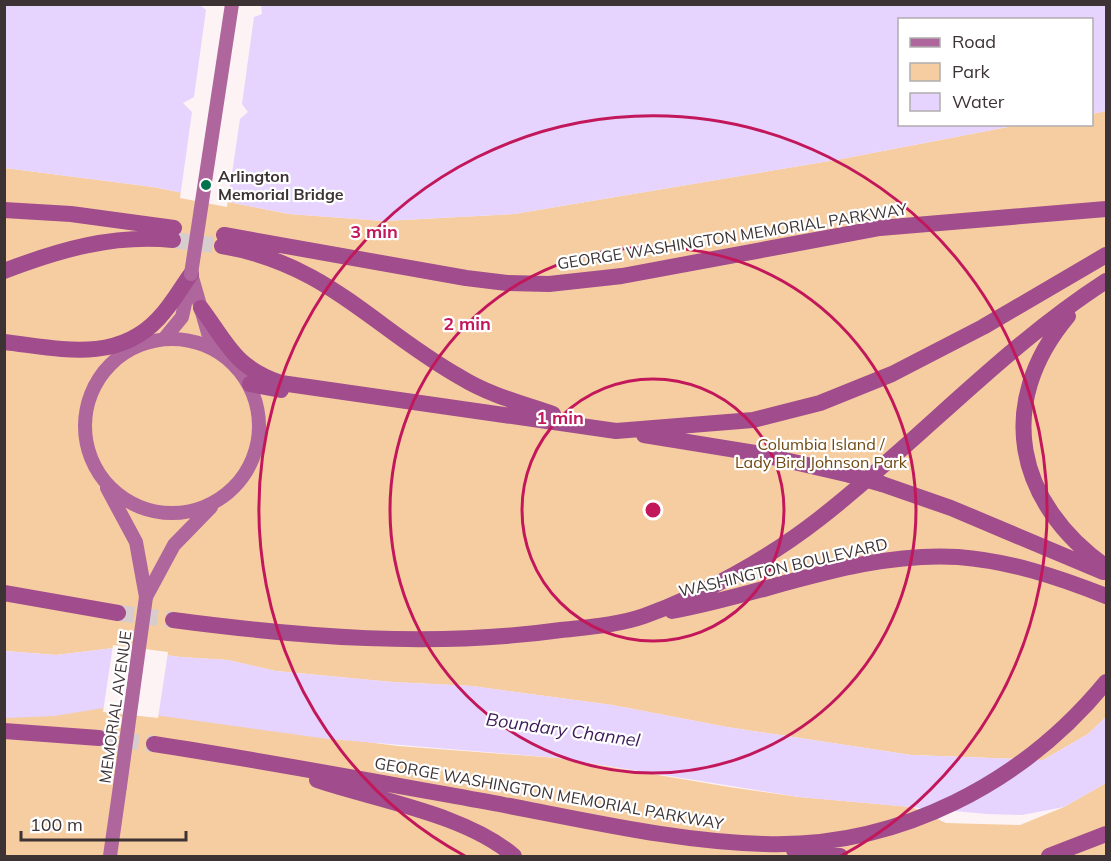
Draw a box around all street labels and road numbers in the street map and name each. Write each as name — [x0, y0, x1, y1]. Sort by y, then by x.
street label: GEORGE WASHINGTON MEMORIAL PARKWAY — [556, 198, 909, 274]
street label: WASHINGTON BOULEVARD — [677, 533, 889, 601]
street label: MEMORIAL AVENUE — [94, 630, 136, 784]
street label: GEORGE WASHINGTON MEMORIAL PARKWAY — [373, 752, 725, 834]

